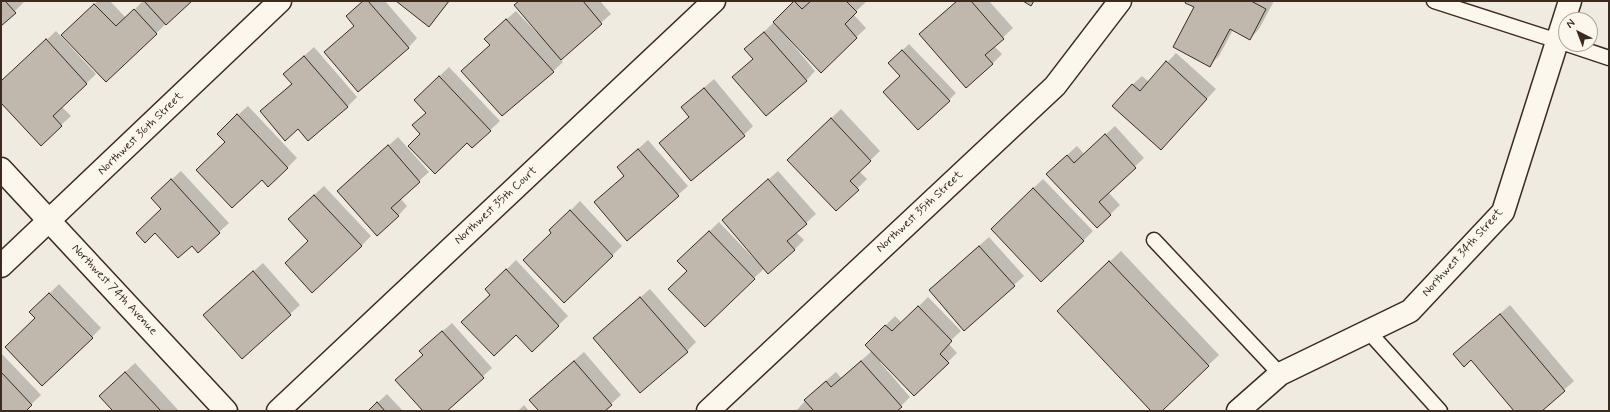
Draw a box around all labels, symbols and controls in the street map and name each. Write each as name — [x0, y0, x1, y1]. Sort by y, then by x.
north arrow — [1558, 12, 1598, 52]
text: N — [1563, 16, 1578, 31]
street label: Northwest 36th Street — [95, 89, 187, 179]
street label: Northwest 35th Court — [452, 164, 540, 248]
street label: Northwest 35th Street — [874, 168, 966, 256]
street label: Northwest 34th Street — [1420, 206, 1506, 300]
street label: Northwest 74th Avenue — [68, 242, 160, 338]

